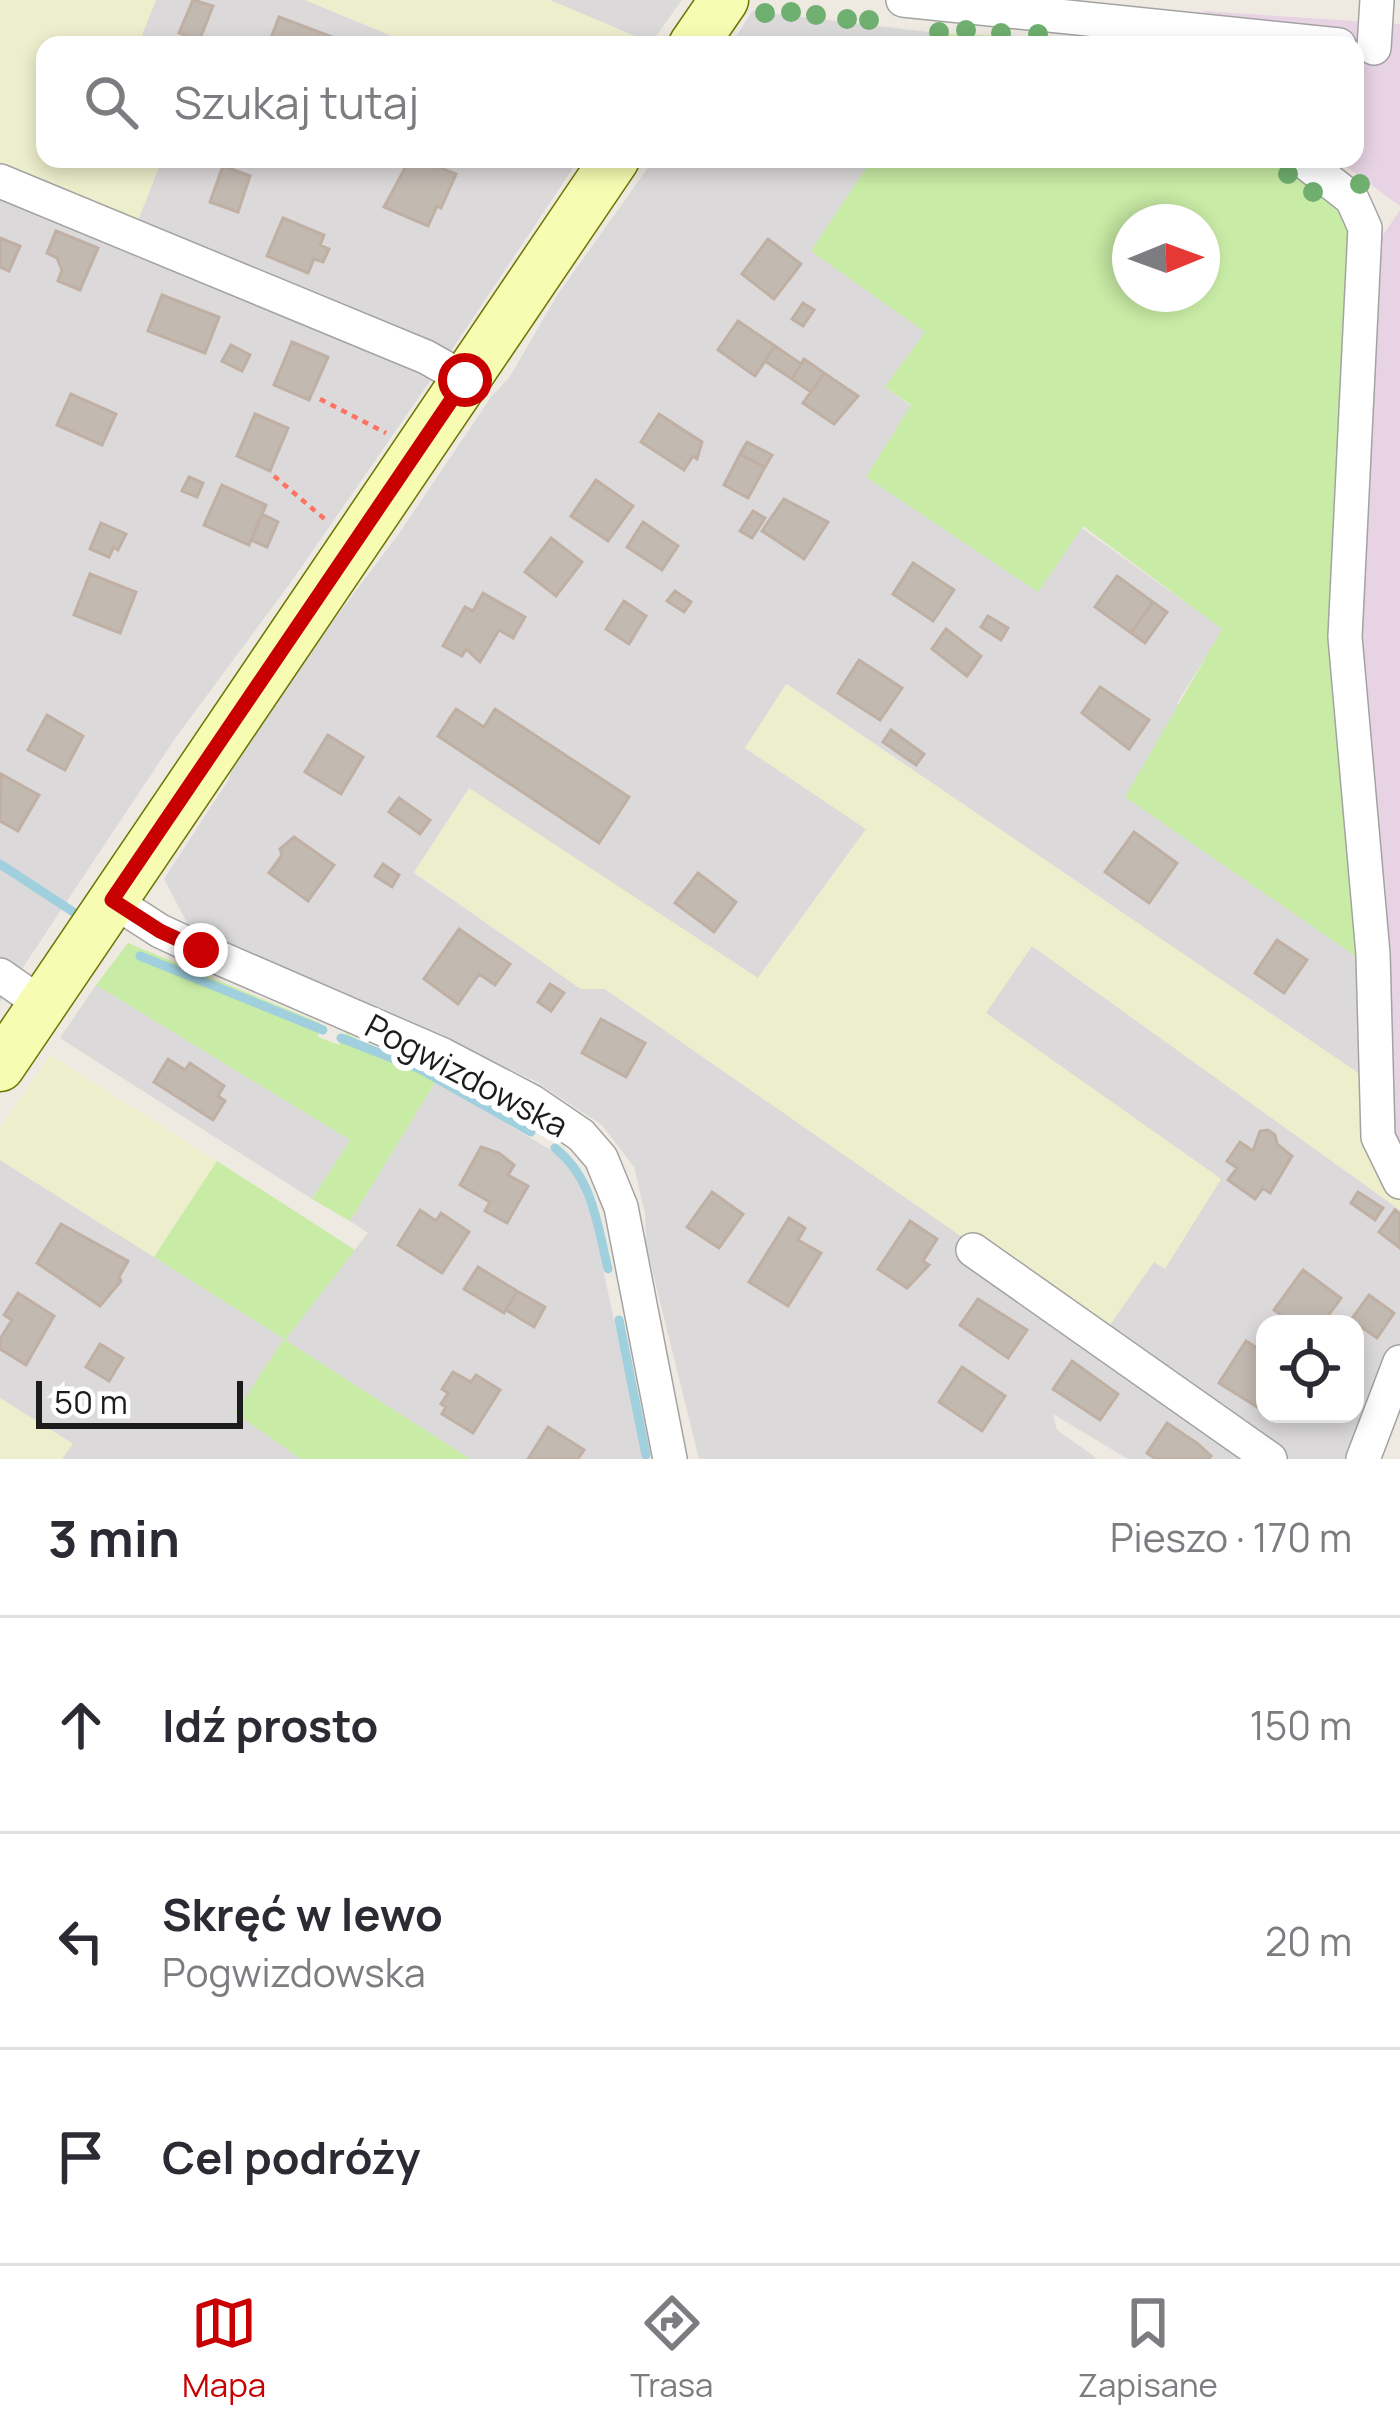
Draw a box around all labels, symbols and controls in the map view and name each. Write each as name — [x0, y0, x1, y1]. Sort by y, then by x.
search box — [36, 36, 1364, 168]
icon: search — [78, 69, 144, 135]
text: Szukaj tutaj — [174, 71, 419, 133]
north arrow — [1112, 204, 1220, 312]
route start — [438, 353, 492, 407]
route end — [174, 923, 228, 977]
street label: Pogwizdowska — [358, 1003, 576, 1147]
map controls — [1256, 1315, 1364, 1423]
button: locate — [1256, 1315, 1364, 1423]
scale bar — [36, 1375, 243, 1428]
text: 50 m — [54, 1379, 128, 1424]
text: 3 min — [48, 1503, 180, 1572]
text: Pieszo · 170 m — [1110, 1510, 1352, 1564]
icon: ahead — [48, 1692, 114, 1758]
text: Idź prosto — [162, 1694, 378, 1756]
text: 150 m — [1250, 1698, 1352, 1752]
text: Skręć w lewo — [162, 1883, 443, 1945]
icon: left — [48, 1908, 114, 1974]
text: 20 m — [1265, 1914, 1352, 1968]
text: Pogwizdowska — [162, 1945, 426, 1999]
icon: arrive — [48, 2124, 114, 2190]
text: Cel podróży — [162, 2126, 420, 2188]
tab: Mapa — [182, 2290, 266, 2407]
tab: Trasa — [630, 2290, 713, 2407]
tab: Zapisane — [1078, 2290, 1218, 2407]

